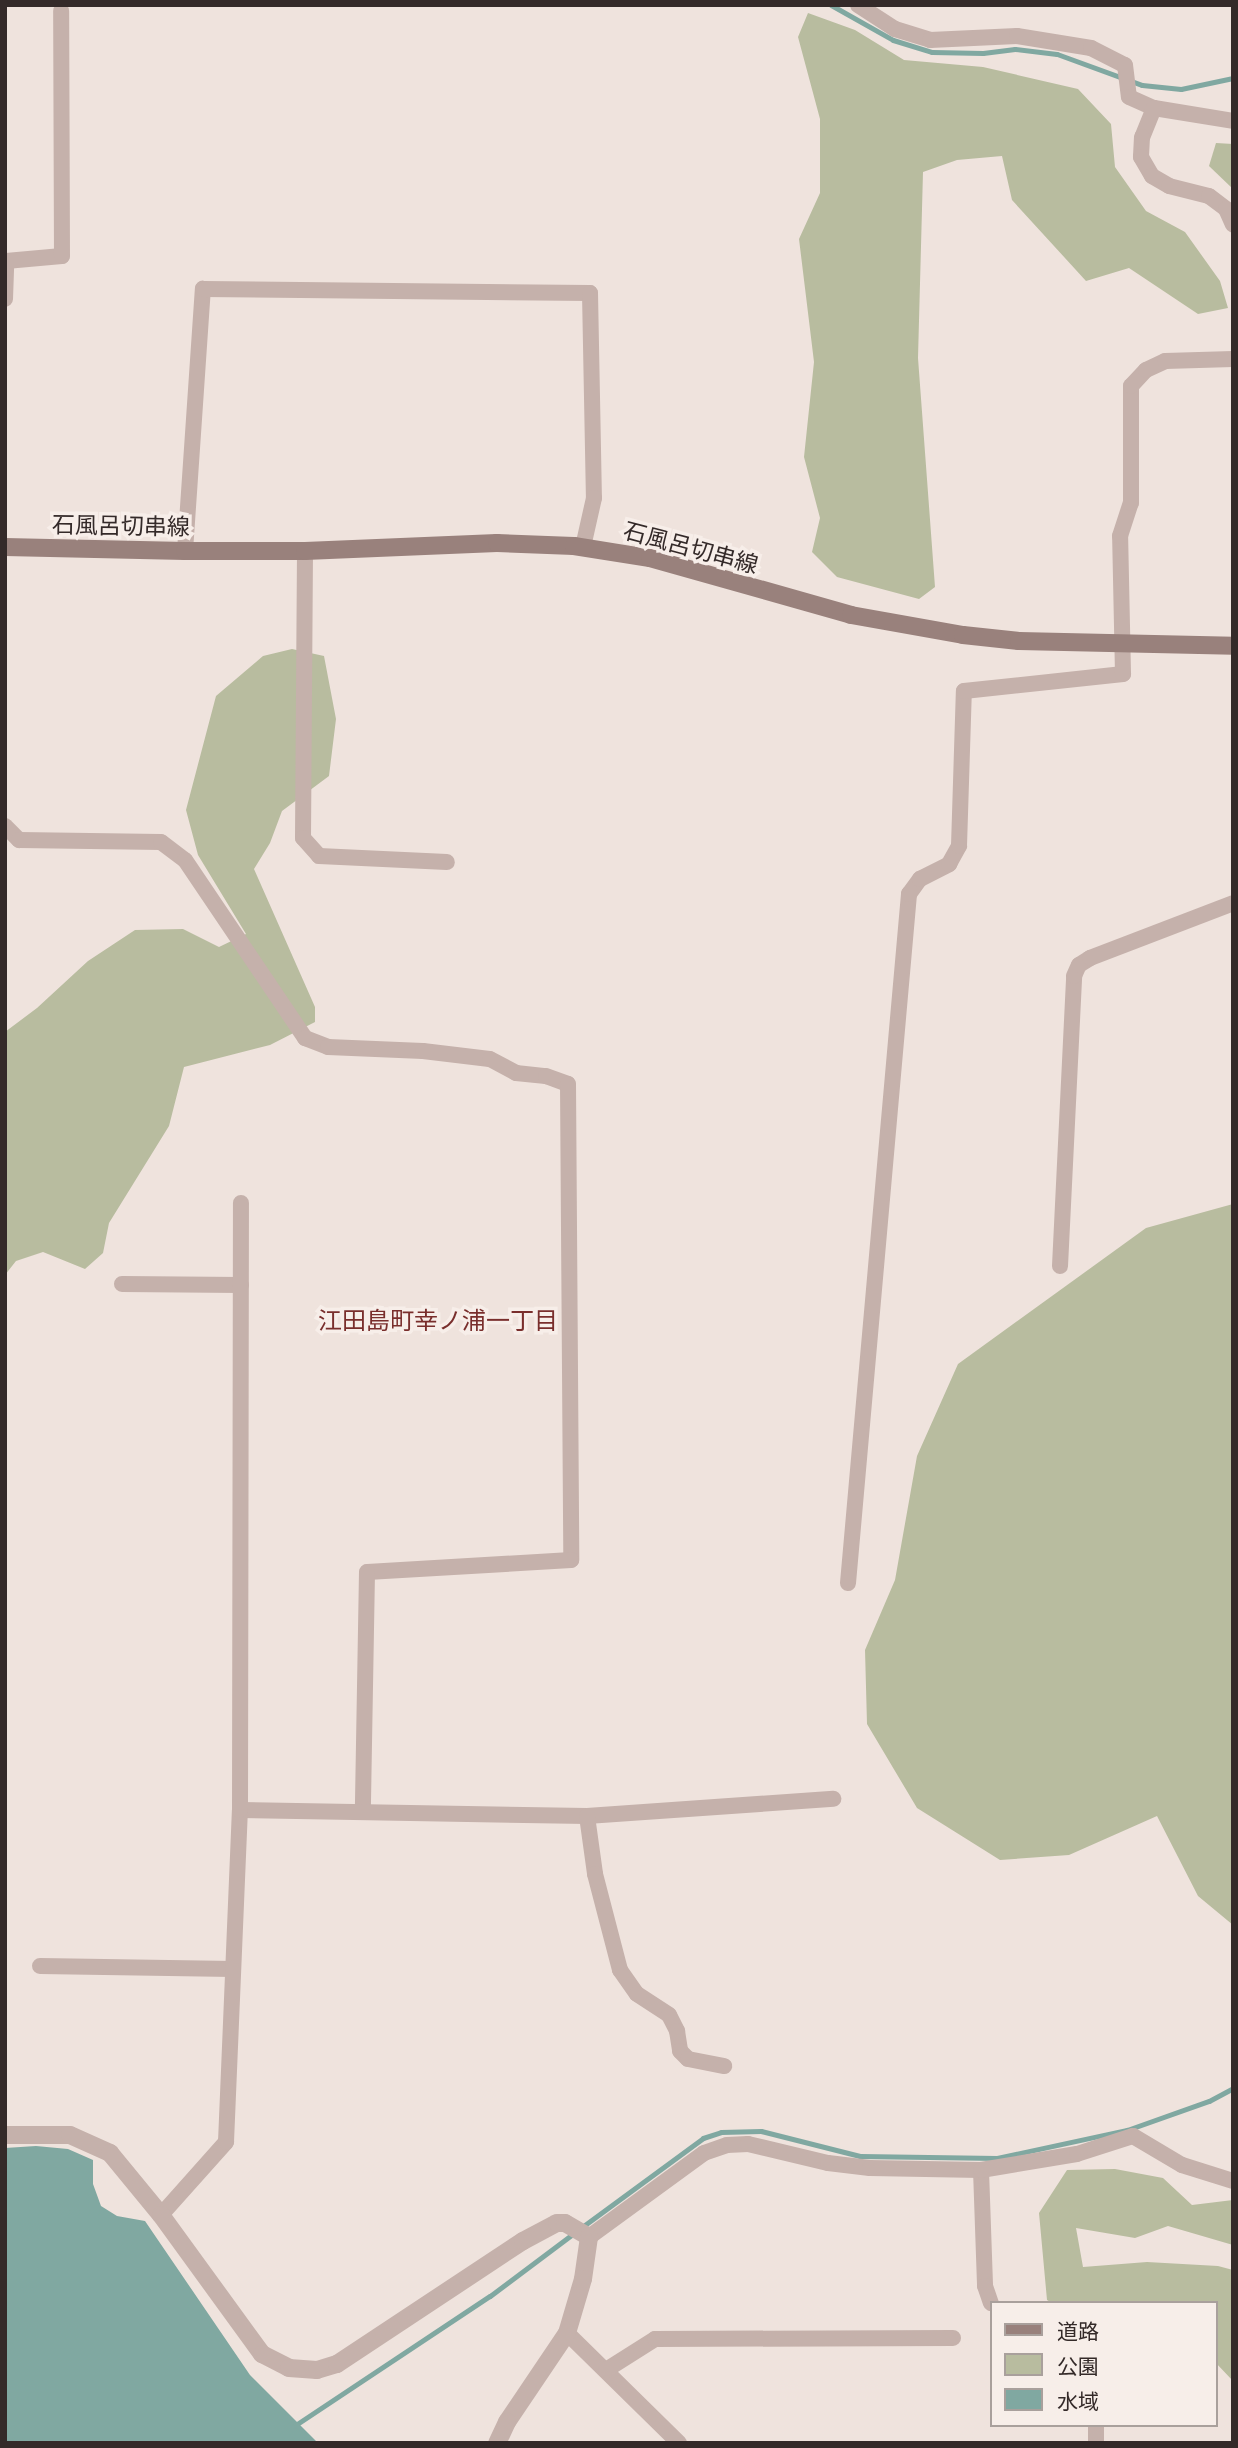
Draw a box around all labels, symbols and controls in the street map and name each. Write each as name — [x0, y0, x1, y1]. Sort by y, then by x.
street label: 石風呂切串線 — [52, 510, 190, 540]
street label: 石風呂切串線 — [621, 516, 761, 578]
district label: 江田島町幸ノ浦一丁目 — [318, 1306, 558, 1334]
legend — [990, 2301, 1217, 2427]
text: 道路 — [1057, 2318, 1099, 2343]
text: 公園 — [1057, 2353, 1099, 2378]
text: 水域 — [1057, 2388, 1099, 2413]

